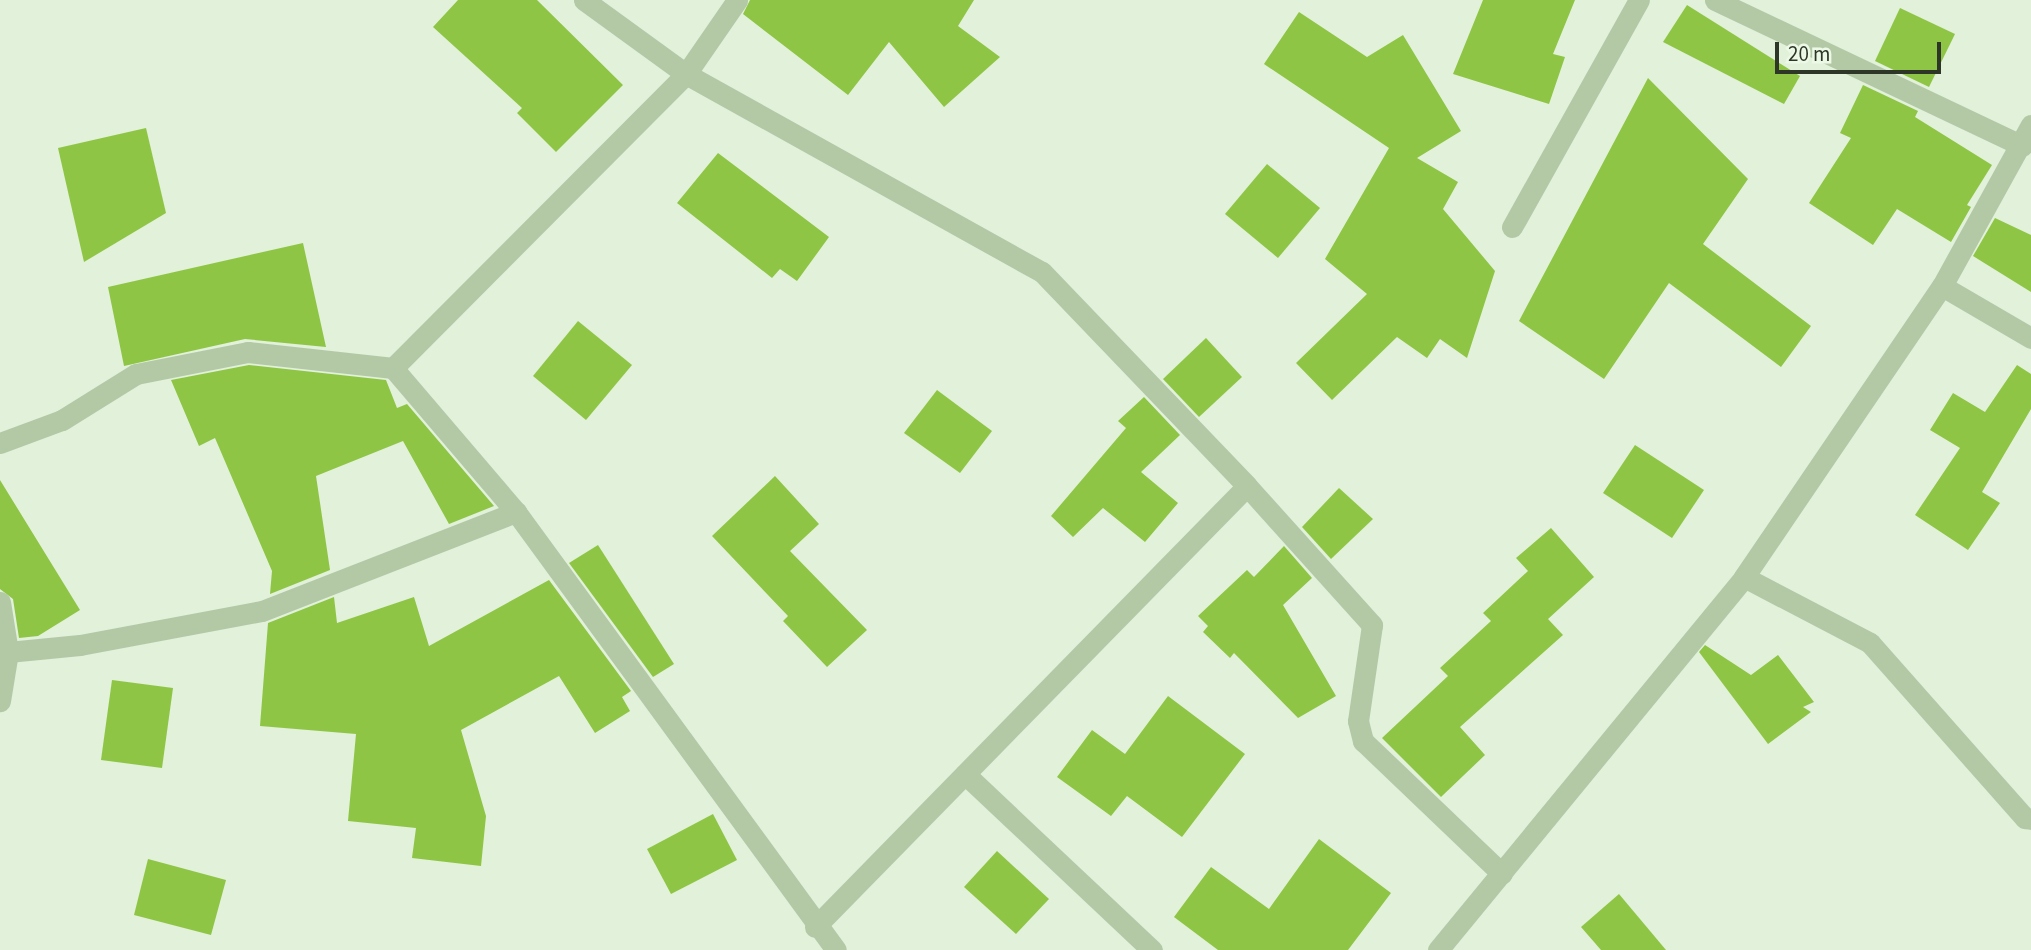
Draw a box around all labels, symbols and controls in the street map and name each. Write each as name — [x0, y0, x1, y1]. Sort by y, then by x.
scale bar — [1779, 28, 1945, 72]
text: 20 m — [1788, 39, 1830, 69]

